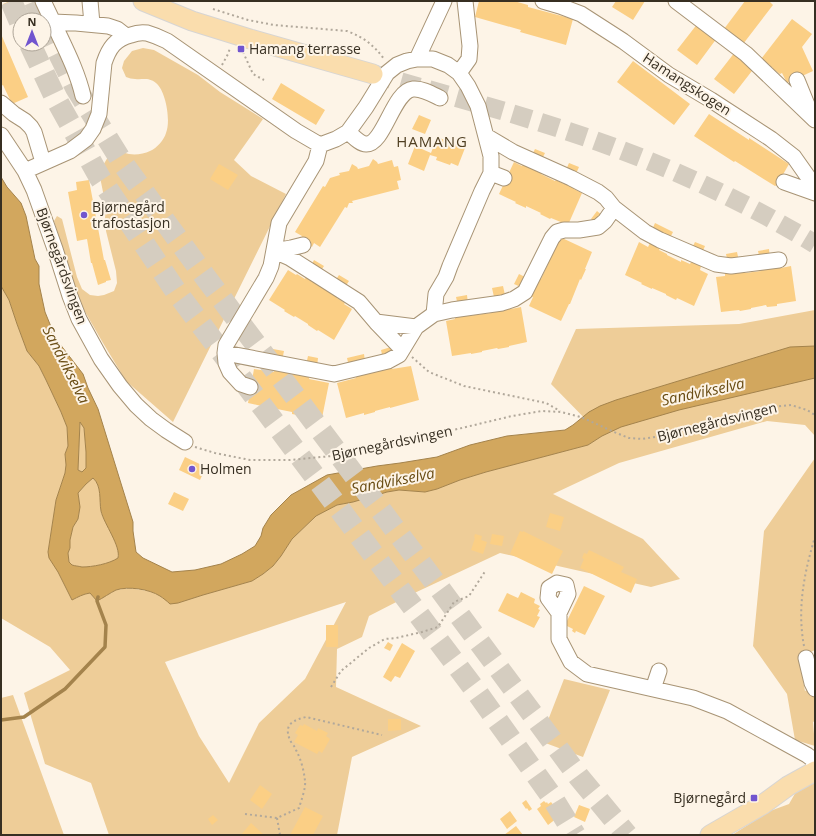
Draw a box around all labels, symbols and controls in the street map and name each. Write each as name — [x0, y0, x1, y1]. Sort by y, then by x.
north arrow — [12, 12, 52, 52]
text: N — [28, 14, 36, 29]
place label: Hamang terrasse — [249, 39, 361, 58]
marker: Hamang terrasse — [236, 44, 246, 54]
street label: Hamangskogen — [640, 48, 735, 119]
district label: HAMANG — [396, 131, 468, 151]
place label: Bjørnegård trafostasjon — [92, 197, 170, 232]
street label: Bjørnegårdsvingen — [33, 205, 92, 327]
marker: Bjørnegård trafostasjon — [79, 210, 89, 220]
water label: Sandvikselva — [39, 322, 95, 407]
water label: Sandvikselva — [659, 372, 747, 410]
street label: Bjørnegårdsvingen — [655, 397, 779, 446]
street label: Bjørnegårdsvingen — [330, 420, 454, 465]
place label: Holmen — [200, 459, 252, 478]
water label: Sandvikselva — [349, 462, 437, 498]
marker: Holmen — [187, 464, 197, 474]
place label: Bjørnegård — [673, 788, 746, 807]
marker: Bjørnegård — [749, 793, 759, 803]

